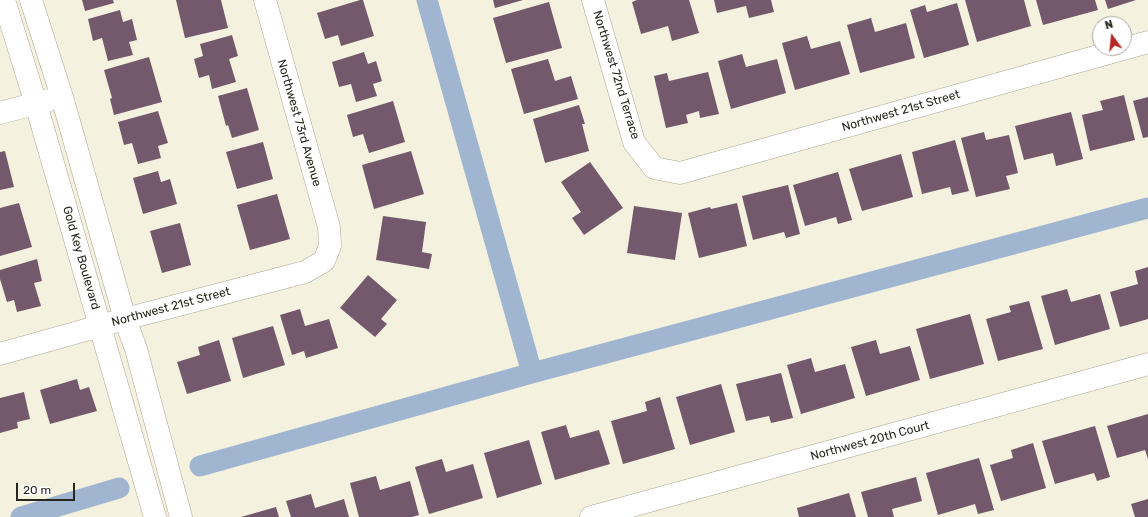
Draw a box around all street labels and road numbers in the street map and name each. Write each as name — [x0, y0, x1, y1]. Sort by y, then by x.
street label: Northwest 72nd Terrace — [590, 9, 642, 141]
street label: Northwest 73rd Avenue — [274, 58, 324, 188]
street label: Northwest 21st Street — [840, 87, 962, 135]
street label: Gold Key Boulevard — [59, 205, 103, 311]
street label: Northwest 21st Street — [110, 284, 232, 330]
street label: Northwest 20th Court — [809, 418, 931, 464]

